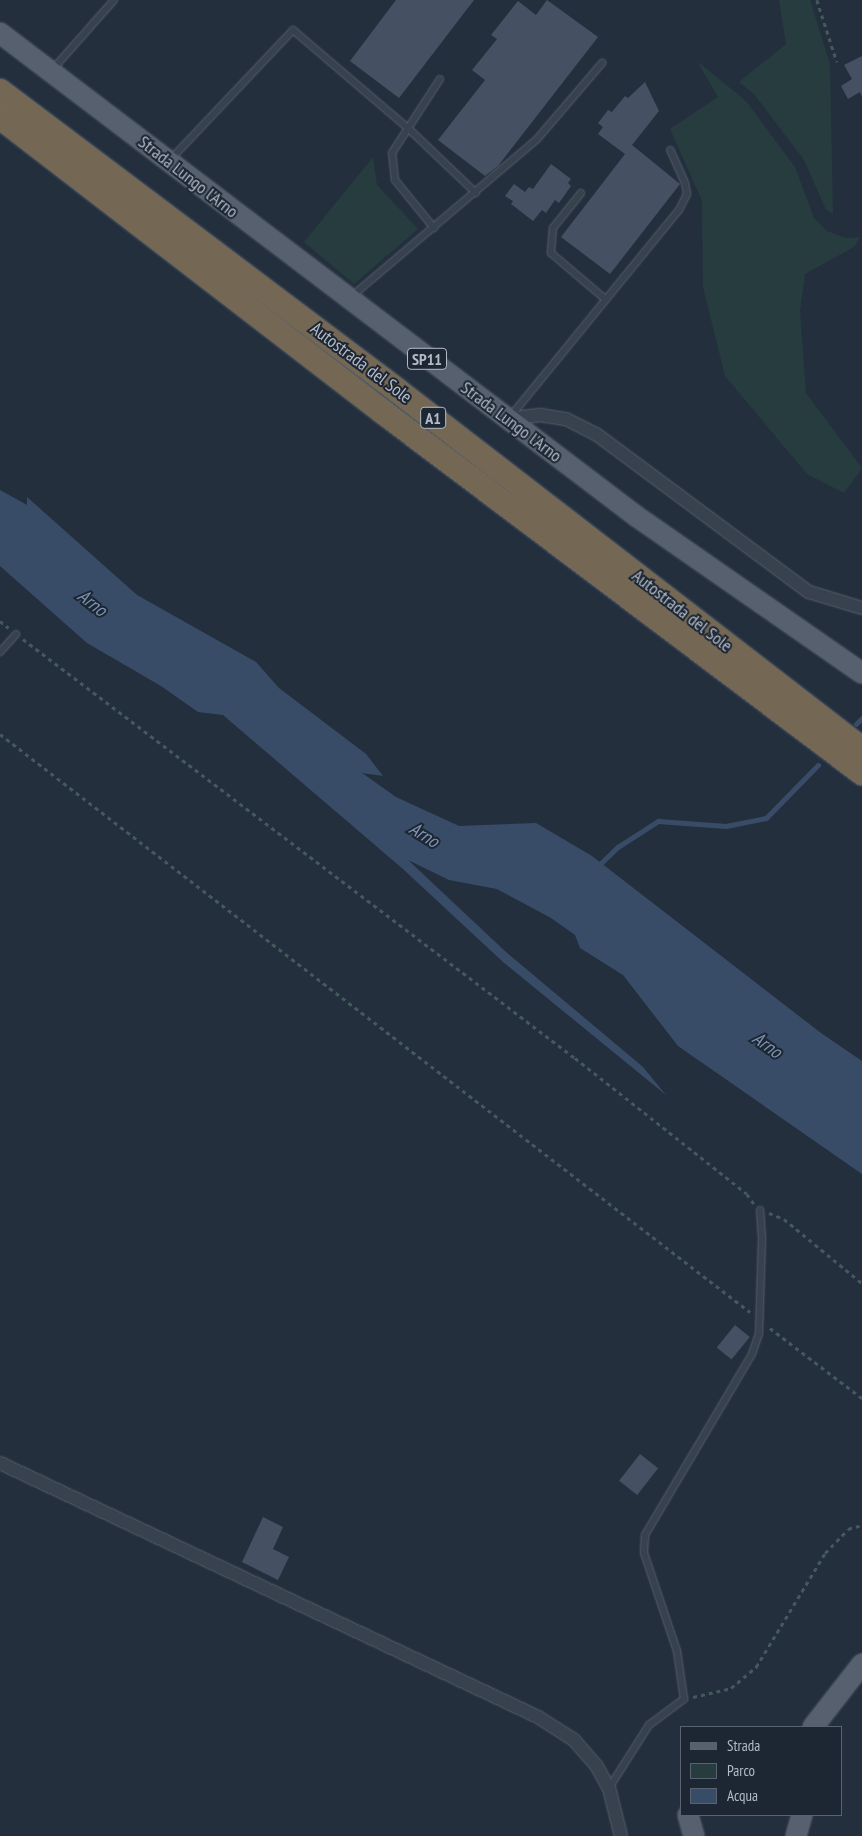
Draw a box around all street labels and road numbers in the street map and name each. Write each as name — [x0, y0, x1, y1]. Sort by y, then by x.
street label: Strada Lungo l'Arno — [134, 131, 242, 223]
street label: Autostrada del Sole — [306, 318, 416, 408]
road number: SP11 — [407, 346, 447, 372]
street label: Strada Lungo l'Arno — [456, 377, 566, 467]
road number: A1 — [419, 404, 447, 432]
street label: Autostrada del Sole — [628, 565, 736, 657]

